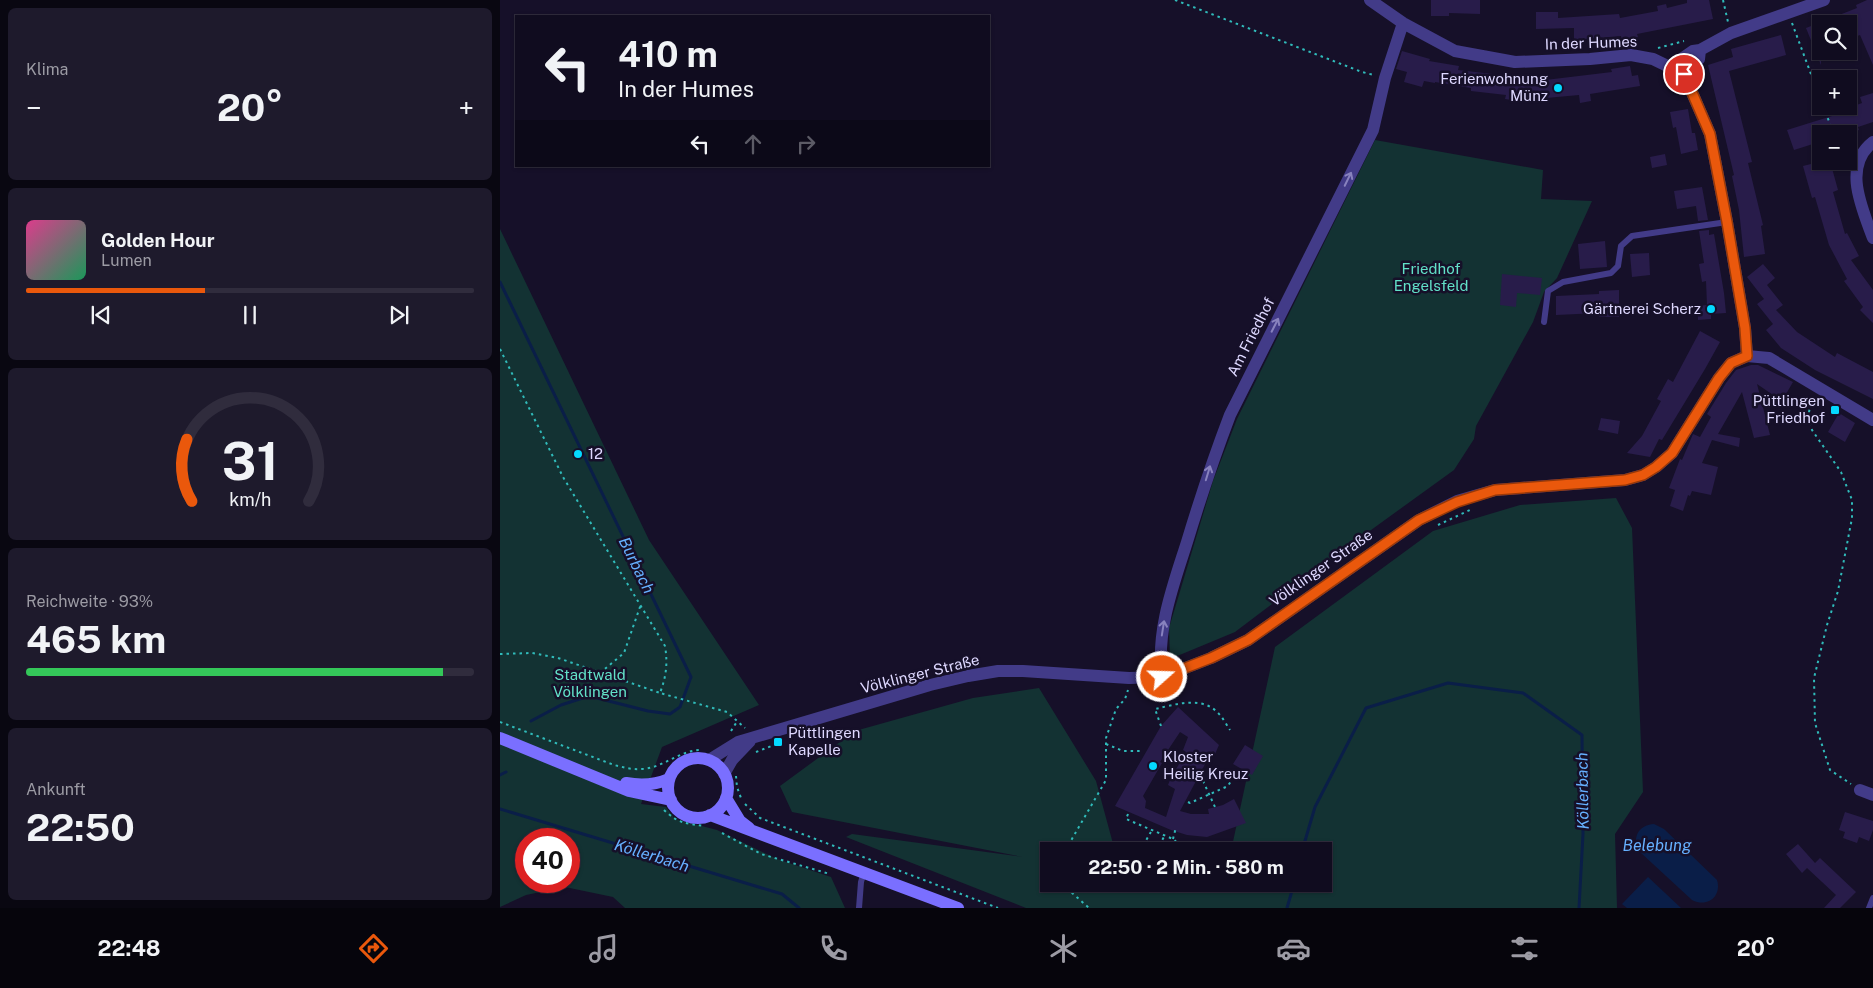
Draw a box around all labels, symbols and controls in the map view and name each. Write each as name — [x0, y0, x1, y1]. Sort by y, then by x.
map controls — [1812, 15, 1857, 170]
button: search — [1812, 15, 1857, 60]
street label: In der Humes — [1544, 32, 1638, 53]
text: 410 m — [618, 34, 718, 75]
icon: left — [535, 35, 600, 100]
pin — [1663, 53, 1705, 95]
text: Klima — [26, 60, 68, 79]
icon: arrive — [1670, 60, 1698, 88]
place label: Ferienwohnung Münz — [1440, 70, 1548, 104]
button: + — [1812, 70, 1857, 115]
text: In der Humes — [618, 76, 754, 102]
marker: Ferienwohnung Münz — [1552, 82, 1564, 94]
text: 20° — [217, 85, 283, 130]
text: − — [26, 91, 42, 124]
text: + — [458, 91, 474, 124]
button: − — [1812, 125, 1857, 170]
icon: left — [686, 130, 714, 158]
icon: ahead — [739, 130, 767, 158]
icon: right — [792, 130, 820, 158]
one-way arrow — [1343, 172, 1353, 187]
text: Golden Hour — [101, 229, 215, 251]
text: Lumen — [101, 251, 152, 270]
park label: Friedhof Engelsfeld — [1394, 260, 1468, 294]
street label: Am Friedhof — [1223, 295, 1278, 379]
place label: Gärtnerei Scherz — [1583, 300, 1701, 317]
icon: previous — [87, 301, 115, 329]
icon: pause — [236, 301, 264, 329]
icon: next — [385, 301, 413, 329]
marker: Gärtnerei Scherz — [1705, 303, 1717, 315]
one-way arrow — [1271, 318, 1280, 333]
place label: Püttlingen Friedhof — [1753, 392, 1825, 426]
marker: Püttlingen Friedhof — [1829, 404, 1841, 416]
text: 31 — [222, 431, 278, 492]
place label: 12 — [588, 445, 603, 462]
marker: 12 — [572, 448, 584, 460]
one-way arrow — [1204, 465, 1214, 481]
text: km/h — [229, 489, 271, 510]
street label: Völklinger Straße — [1266, 526, 1375, 609]
water label: Burbach — [615, 534, 658, 597]
text: Reichweite · 93% — [26, 592, 153, 611]
text: 465 km — [26, 617, 166, 662]
one-way arrow — [1158, 621, 1168, 637]
position arrow — [1135, 650, 1187, 702]
street label: Völklinger Straße — [859, 651, 981, 696]
park label: Stadtwald Völklingen — [553, 666, 627, 700]
place label: Püttlingen Kapelle — [788, 724, 860, 758]
marker: Püttlingen Kapelle — [772, 736, 784, 748]
place label: Kloster Heilig Kreuz — [1163, 748, 1248, 782]
water label: Köllerbach — [1572, 752, 1593, 830]
marker: Kloster Heilig Kreuz — [1147, 760, 1159, 772]
text: Ankunft — [26, 780, 86, 799]
text: 22:50 — [26, 805, 135, 850]
speed limit sign: 40 — [515, 828, 580, 893]
water label: Köllerbach — [612, 835, 692, 876]
water label: Belebung — [1623, 836, 1692, 855]
text: 22:50 · 2 Min. · 580 m — [1088, 856, 1284, 878]
icon: directions — [356, 931, 391, 966]
icon: music — [586, 931, 621, 966]
icon: phone — [816, 931, 851, 966]
icon: climate — [1046, 931, 1081, 966]
icon: car — [1276, 931, 1311, 966]
icon: filters — [1507, 931, 1542, 966]
text: 22:48 — [98, 935, 161, 961]
text: 20° — [1737, 935, 1775, 961]

